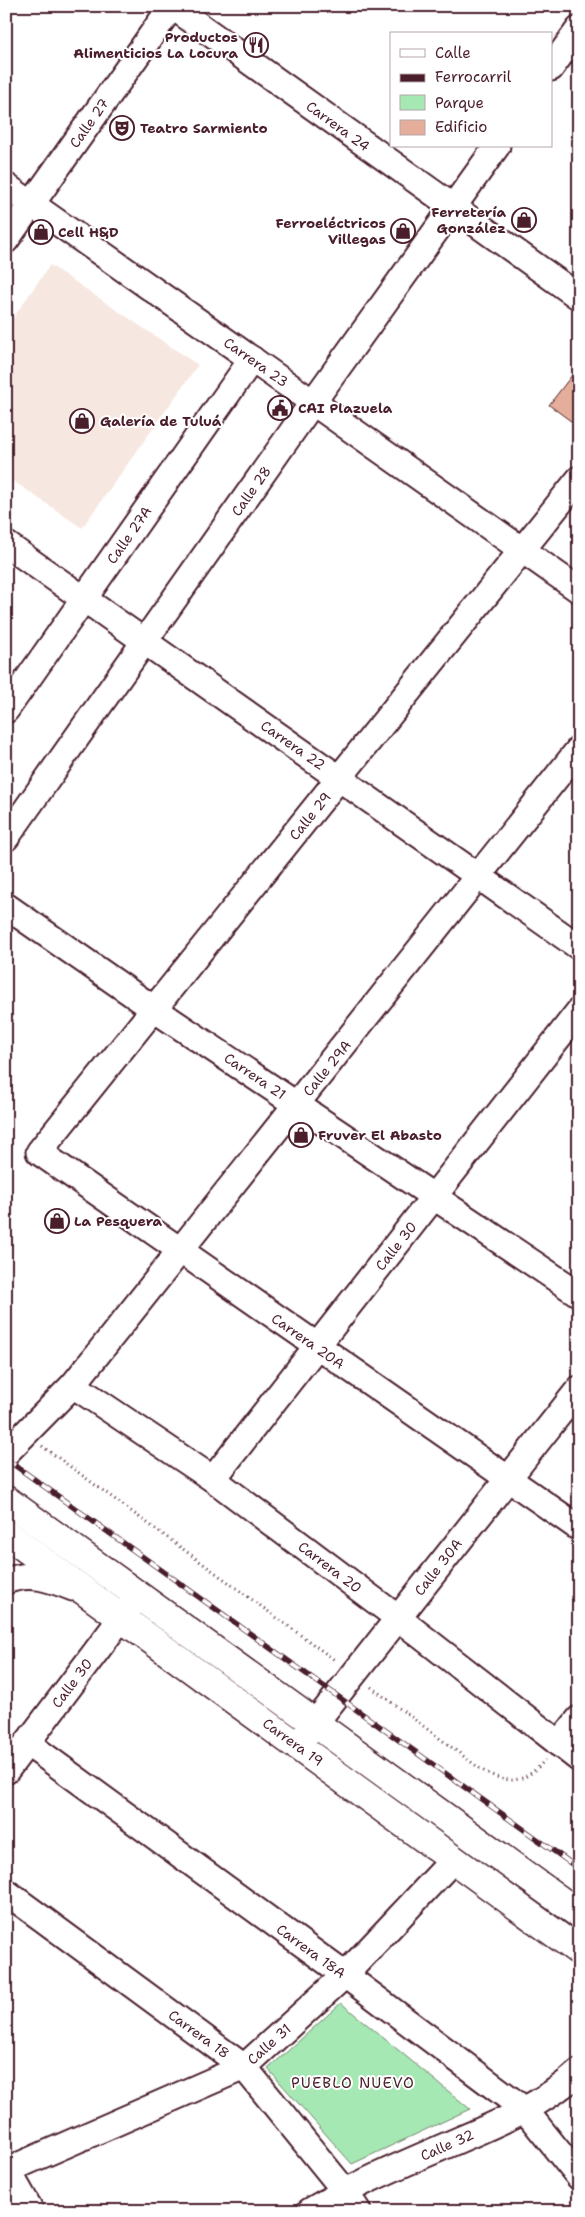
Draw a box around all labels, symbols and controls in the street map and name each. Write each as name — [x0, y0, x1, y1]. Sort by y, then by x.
place label: Productos Alimenticios La Locura — [73, 28, 238, 62]
restaurant icon: Productos Alimenticios La Locura — [243, 32, 269, 58]
legend — [390, 32, 552, 148]
text: Calle — [435, 43, 471, 63]
text: Ferrocarril — [435, 67, 512, 87]
text: Parque — [435, 93, 484, 113]
street label: Calle 27 — [65, 95, 113, 151]
street label: Carrera 24 — [303, 97, 374, 155]
theatre icon: Teatro Sarmiento — [109, 115, 135, 141]
text: Edificio — [435, 117, 487, 137]
place label: Teatro Sarmiento — [140, 119, 268, 137]
place label: Ferretería González — [431, 203, 506, 237]
shop icon: Ferretería González — [511, 207, 537, 233]
place label: Ferroeléctricos Villegas — [275, 214, 386, 248]
shop icon: Ferroeléctricos Villegas — [390, 218, 416, 244]
shop icon: Cell H&D — [28, 219, 54, 245]
place label: Cell H&D — [58, 223, 119, 241]
street label: Carrera 23 — [220, 333, 292, 391]
public building icon: CAI Plazuela — [267, 395, 293, 421]
place label: CAI Plazuela — [298, 399, 393, 417]
shop icon: Galería de Tuluá — [69, 408, 95, 434]
place label: Galería de Tuluá — [100, 412, 222, 430]
street label: Calle 28 — [227, 462, 275, 520]
street label: Calle 27A — [103, 503, 155, 567]
street label: Carrera 22 — [257, 716, 329, 774]
street label: Calle 29 — [285, 788, 335, 844]
street label: Calle 29A — [299, 1036, 355, 1100]
street label: Carrera 21 — [221, 1049, 289, 1103]
shop icon: Fruver El Abasto — [288, 1122, 314, 1148]
place label: Fruver El Abasto — [318, 1126, 442, 1144]
shop icon: La Pesquera — [44, 1208, 70, 1234]
place label: La Pesquera — [74, 1212, 162, 1230]
street label: Calle 30 — [371, 1218, 421, 1274]
street label: Carrera 20A — [268, 1309, 348, 1373]
street label: Calle 30A — [410, 1535, 466, 1599]
street label: Carrera 20 — [295, 1537, 365, 1597]
street label: Calle 30 — [48, 1655, 96, 1711]
street label: Carrera 19 — [259, 1714, 327, 1770]
street label: Carrera 18A — [273, 1920, 349, 1982]
street label: Carrera 18 — [165, 2006, 233, 2062]
street label: Calle 31 — [243, 2020, 295, 2068]
district label: PUEBLO NUEVO — [291, 2073, 415, 2093]
street label: Calle 32 — [417, 2125, 477, 2165]

